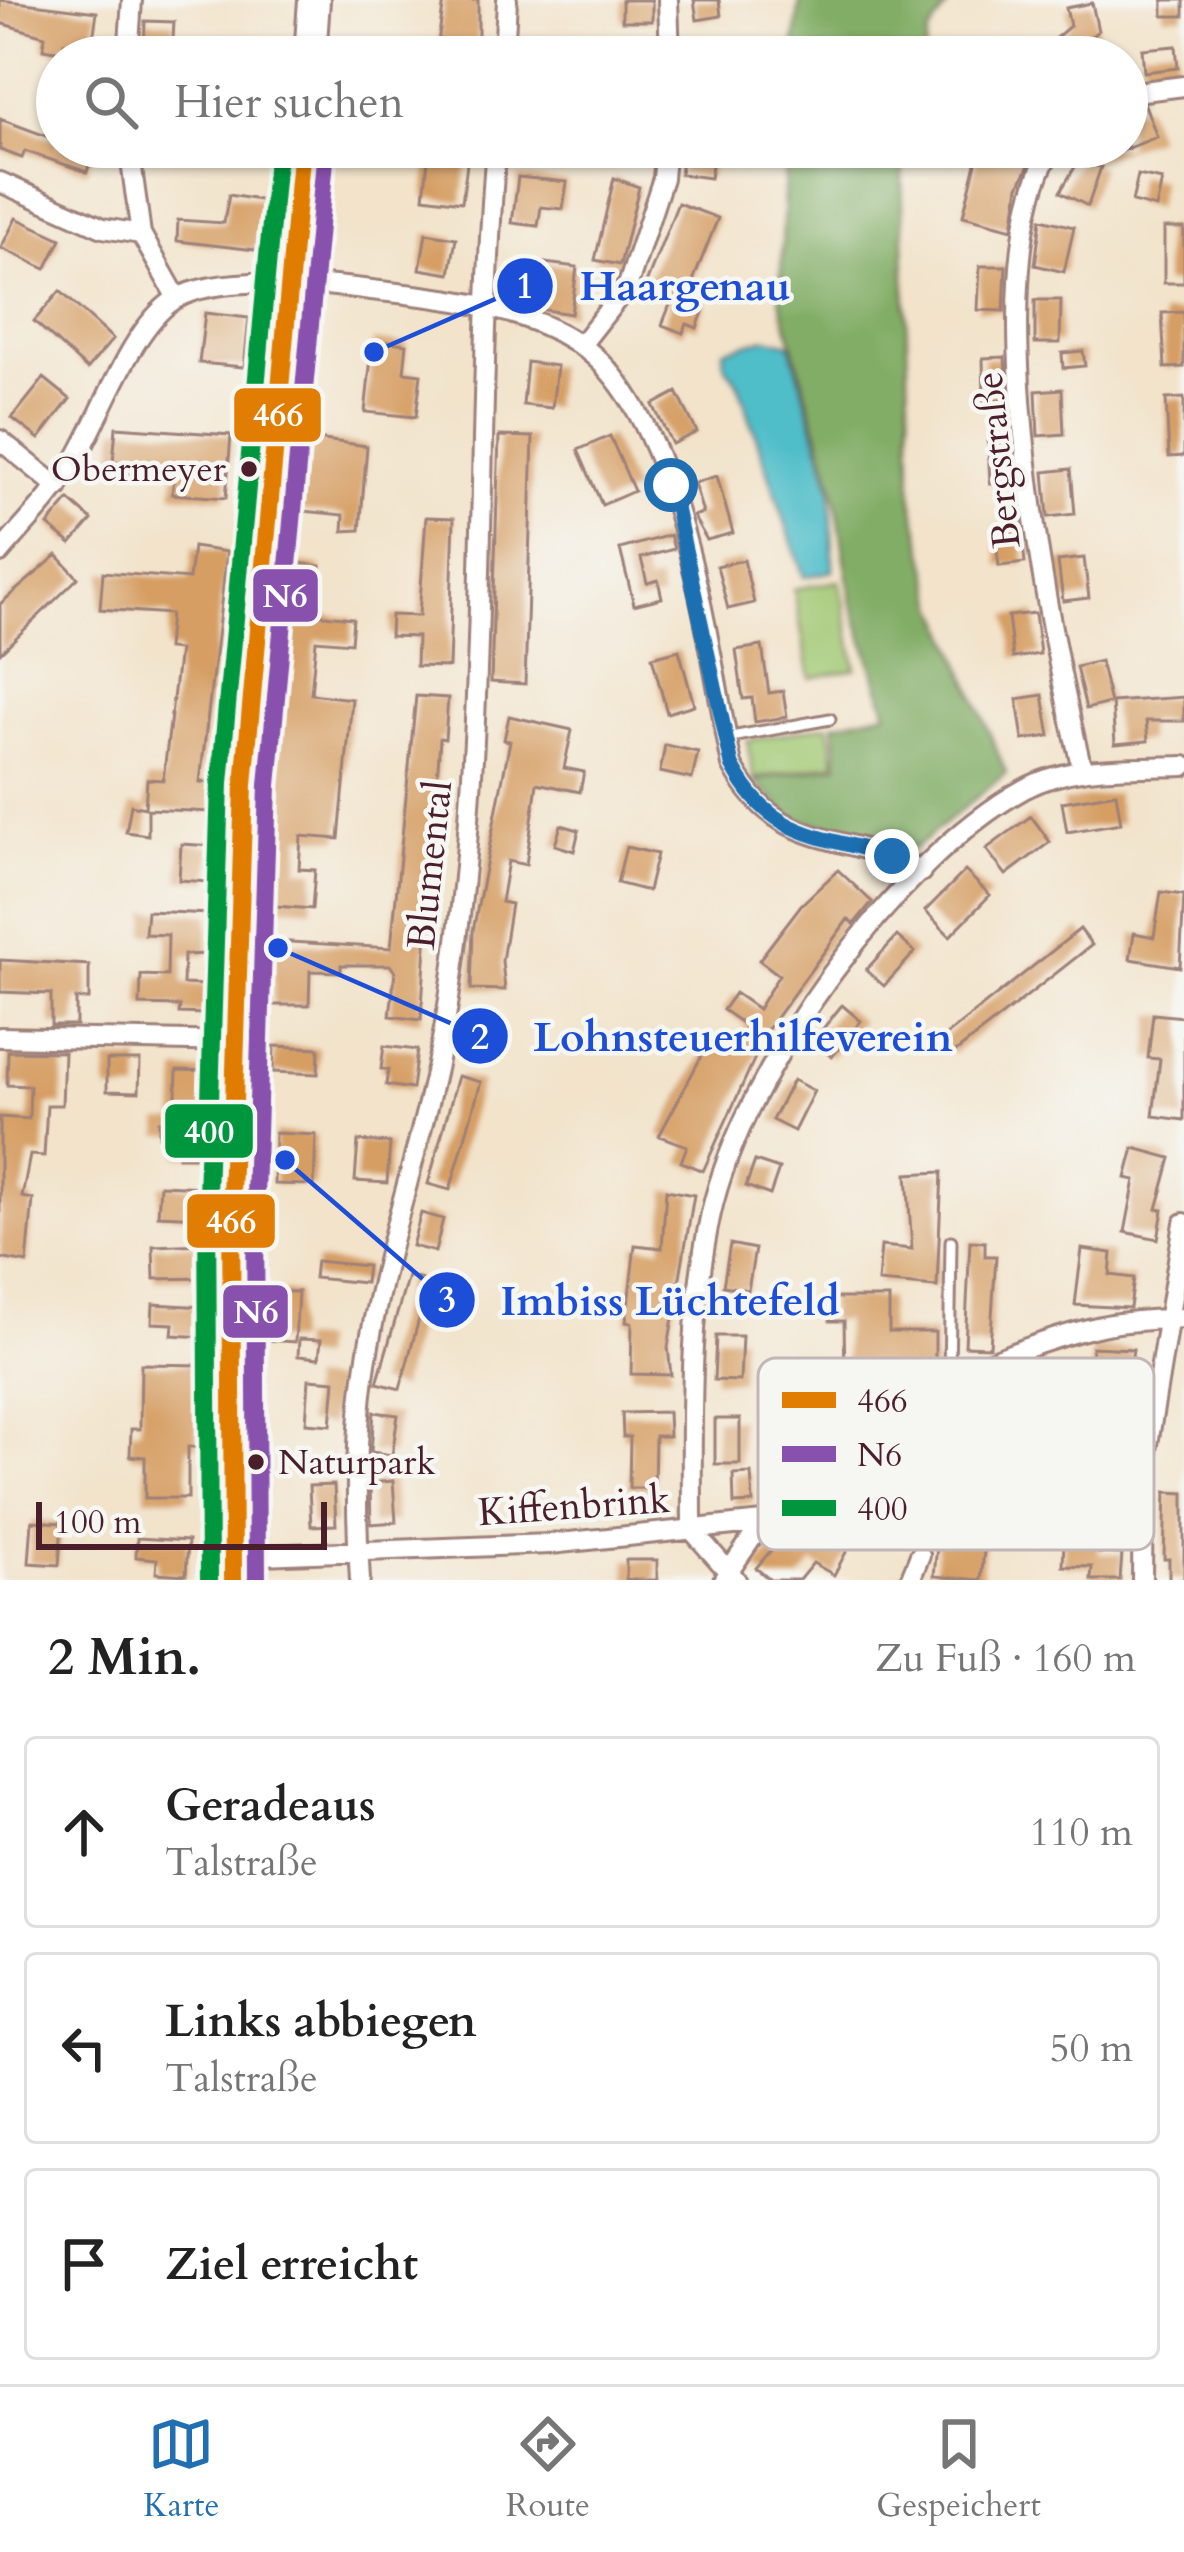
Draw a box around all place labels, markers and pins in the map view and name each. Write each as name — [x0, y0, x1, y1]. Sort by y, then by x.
callout: Haargenau — [495, 247, 814, 325]
place label: Obermeyer — [51, 445, 227, 494]
marker: Obermeyer — [238, 458, 260, 480]
callout: Lohnsteuerhilfeverein — [450, 997, 977, 1075]
callout: Imbiss Lüchtefeld — [417, 1261, 864, 1339]
place label: Naturpark — [278, 1438, 436, 1487]
marker: Naturpark — [245, 1451, 267, 1473]

